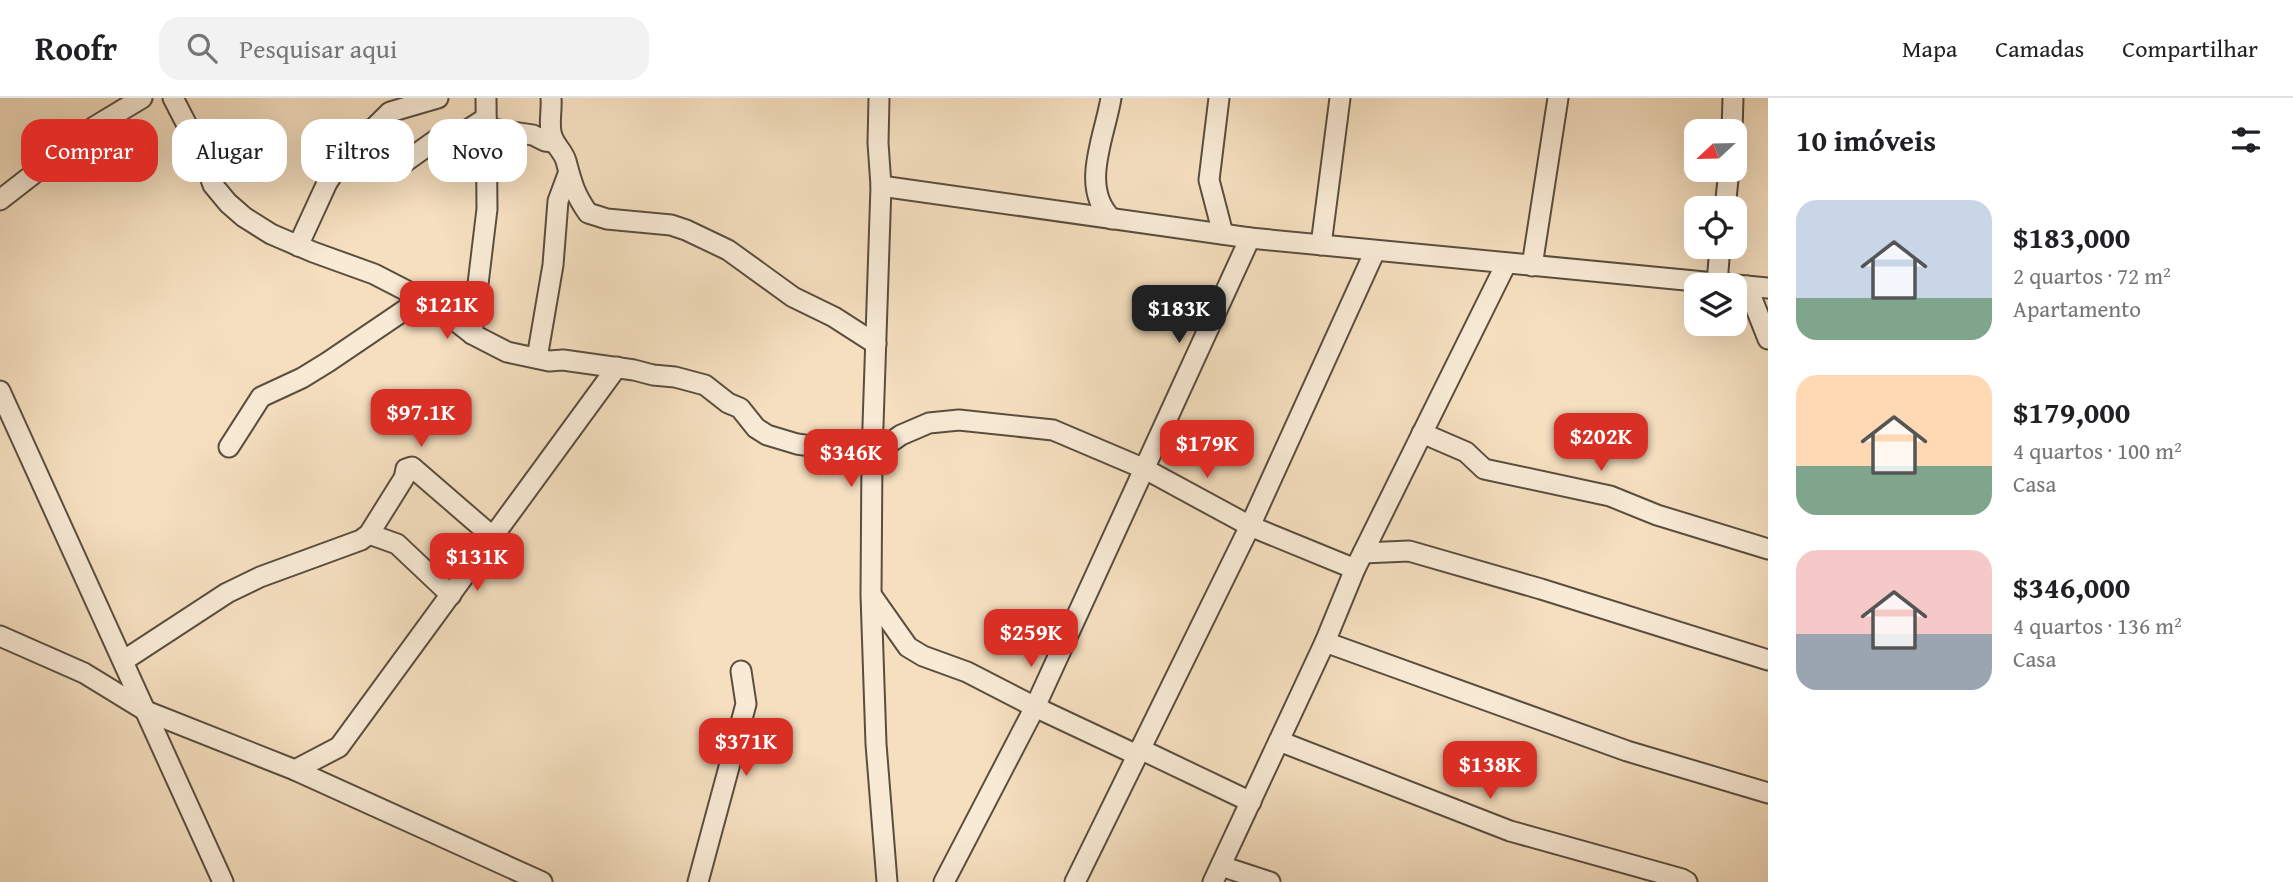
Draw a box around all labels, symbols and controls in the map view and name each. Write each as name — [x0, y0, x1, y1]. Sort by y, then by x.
search box — [159, 17, 649, 80]
text: Roofr — [35, 24, 117, 72]
icon: search — [183, 29, 221, 67]
text: Pesquisar aqui — [239, 29, 397, 68]
text: Mapa — [1902, 31, 1957, 66]
text: Camadas — [1995, 31, 2084, 66]
text: Compartilhar — [2122, 31, 2258, 66]
text: 10 imóveis — [1796, 118, 1936, 162]
chip: Comprar — [21, 119, 158, 182]
chip: Alugar — [172, 119, 287, 182]
chip: Filtros — [301, 119, 414, 182]
chip: Novo — [428, 119, 527, 182]
north arrow — [1684, 119, 1746, 182]
map controls — [1684, 119, 1747, 336]
icon: filters — [2227, 121, 2265, 159]
button: locate — [1684, 196, 1747, 259]
text: $183,000 — [2013, 215, 2130, 259]
icon: home — [1852, 228, 1936, 312]
text: 2 quartos · 72 m² — [2013, 259, 2171, 292]
button: layers — [1684, 273, 1747, 336]
pin: $121K — [398, 282, 496, 341]
pin: $183K — [1130, 286, 1228, 345]
text: $121K — [416, 287, 478, 320]
text: $183K — [1148, 291, 1210, 324]
text: Apartamento — [2013, 292, 2141, 325]
pin: $97.1K — [364, 390, 478, 449]
text: $179,000 — [2013, 390, 2130, 434]
text: $97.1K — [387, 395, 455, 428]
icon: home — [1852, 403, 1936, 487]
pin: $202K — [1552, 414, 1650, 473]
text: $202K — [1570, 419, 1632, 452]
pin: $179K — [1158, 420, 1256, 480]
text: $179K — [1176, 426, 1238, 459]
pin: $346K — [802, 430, 900, 489]
text: 4 quartos · 100 m² — [2013, 434, 2182, 467]
text: $346K — [820, 435, 882, 468]
text: Casa — [2013, 467, 2056, 500]
pin: $131K — [428, 533, 526, 593]
text: $131K — [446, 539, 508, 572]
text: $346,000 — [2013, 565, 2130, 609]
icon: home — [1852, 578, 1936, 662]
text: 4 quartos · 136 m² — [2013, 609, 2182, 642]
pin: $259K — [982, 610, 1080, 669]
text: $259K — [1000, 615, 1062, 648]
text: Casa — [2013, 642, 2056, 675]
pin: $371K — [697, 718, 795, 778]
text: $371K — [715, 724, 777, 757]
pin: $138K — [1441, 742, 1539, 801]
text: $138K — [1459, 747, 1521, 780]

